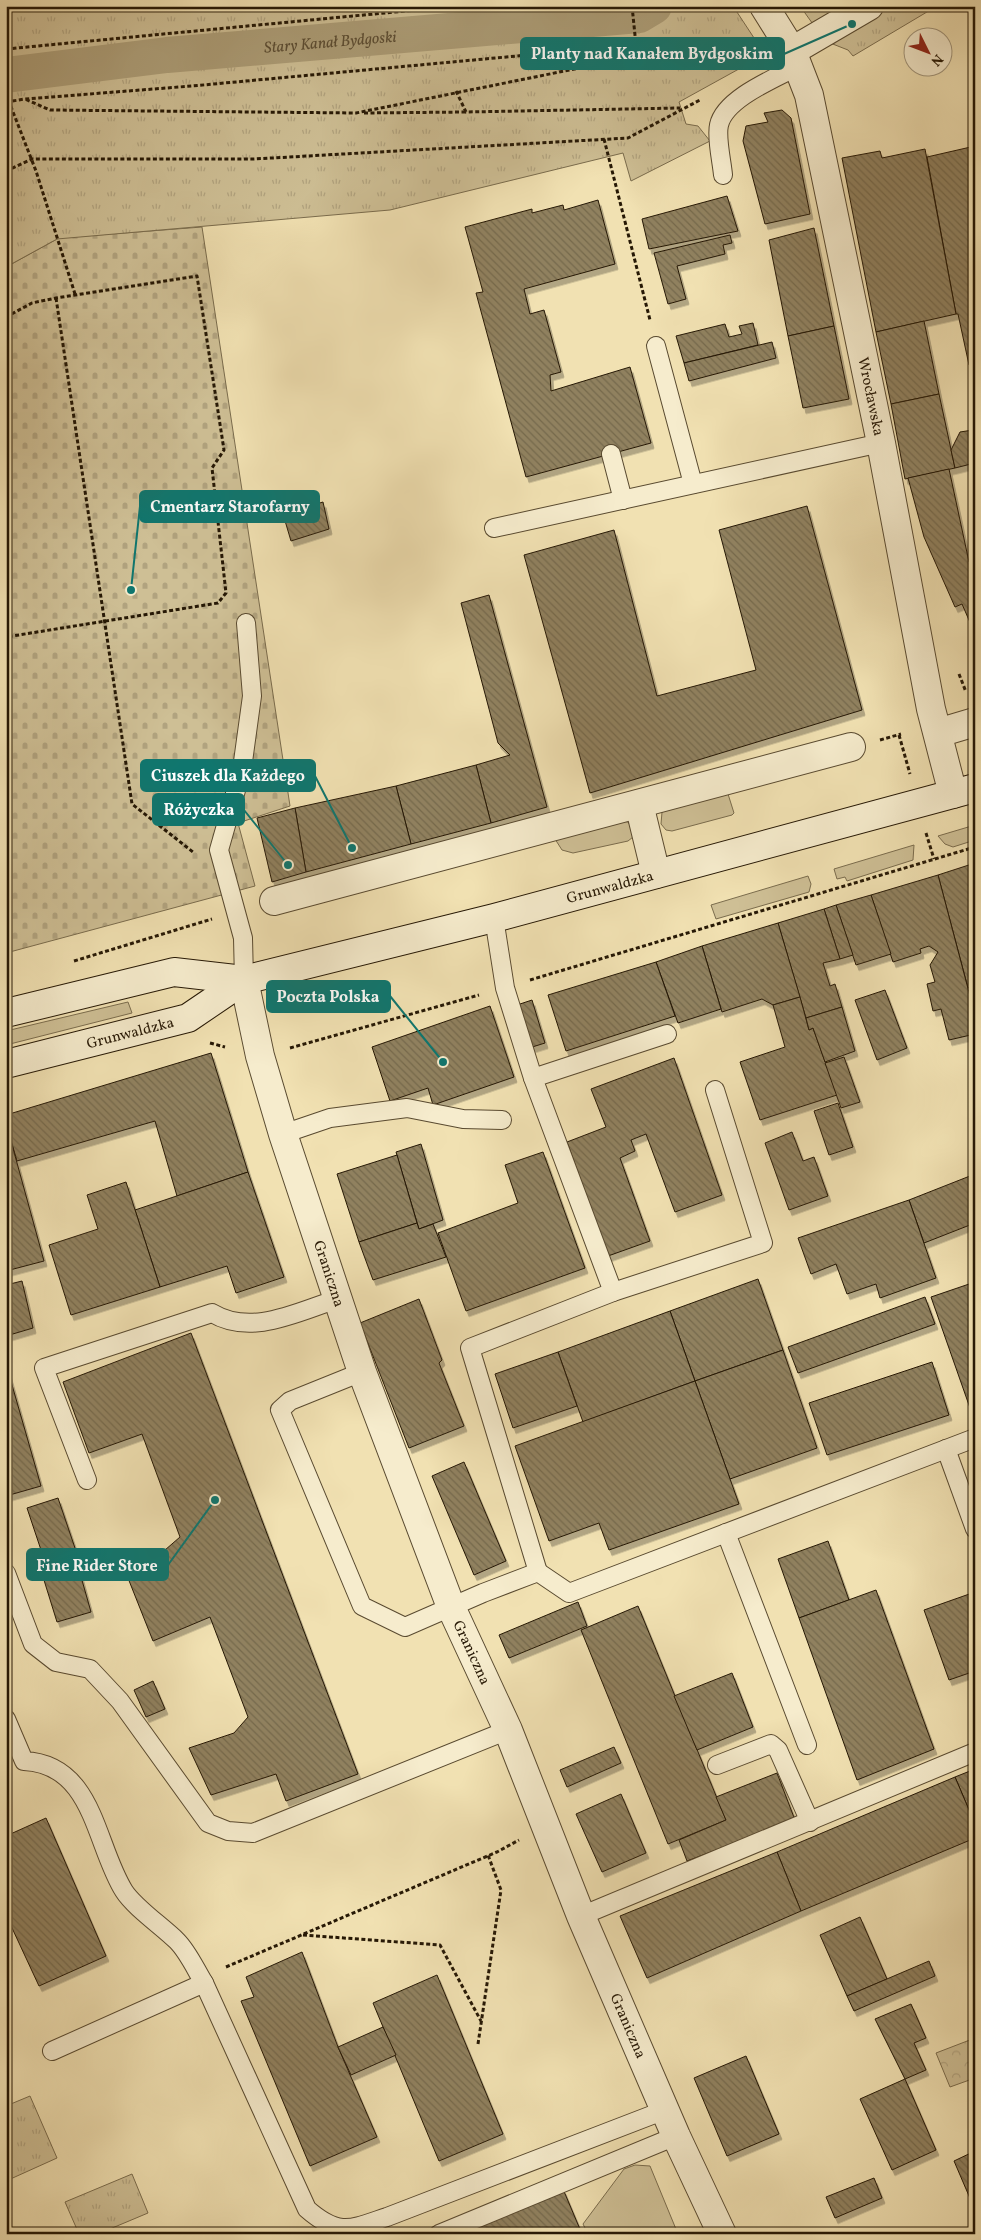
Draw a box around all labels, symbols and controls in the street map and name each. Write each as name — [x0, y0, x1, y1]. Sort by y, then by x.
water label: Stary Kanał Bydgoski — [263, 27, 398, 60]
north arrow — [904, 28, 954, 78]
callout: Planty nad Kanałem Bydgoskim — [521, 38, 784, 69]
text: Planty nad Kanałem Bydgoskim — [531, 44, 773, 66]
text: N — [926, 50, 947, 70]
street label: Wrocławska — [851, 355, 888, 438]
callout: Cmentarz Starofarny — [140, 491, 319, 522]
text: Cmentarz Starofarny — [150, 497, 310, 519]
callout: Ciuszek dla Każdego — [141, 760, 315, 791]
text: Ciuszek dla Każdego — [151, 766, 305, 788]
callout: Różyczka — [153, 794, 244, 825]
text: Różyczka — [163, 800, 235, 822]
street label: Grunwaldzka — [564, 866, 656, 910]
callout: Poczta Polska — [267, 981, 390, 1012]
text: Poczta Polska — [277, 987, 380, 1009]
street label: Grunwaldzka — [85, 1013, 176, 1055]
street label: Graniczna — [307, 1238, 349, 1310]
callout: Fine Rider Store — [27, 1549, 168, 1580]
text: Fine Rider Store — [36, 1556, 158, 1578]
street label: Graniczna — [447, 1617, 495, 1689]
street label: Graniczna — [604, 1991, 650, 2062]

